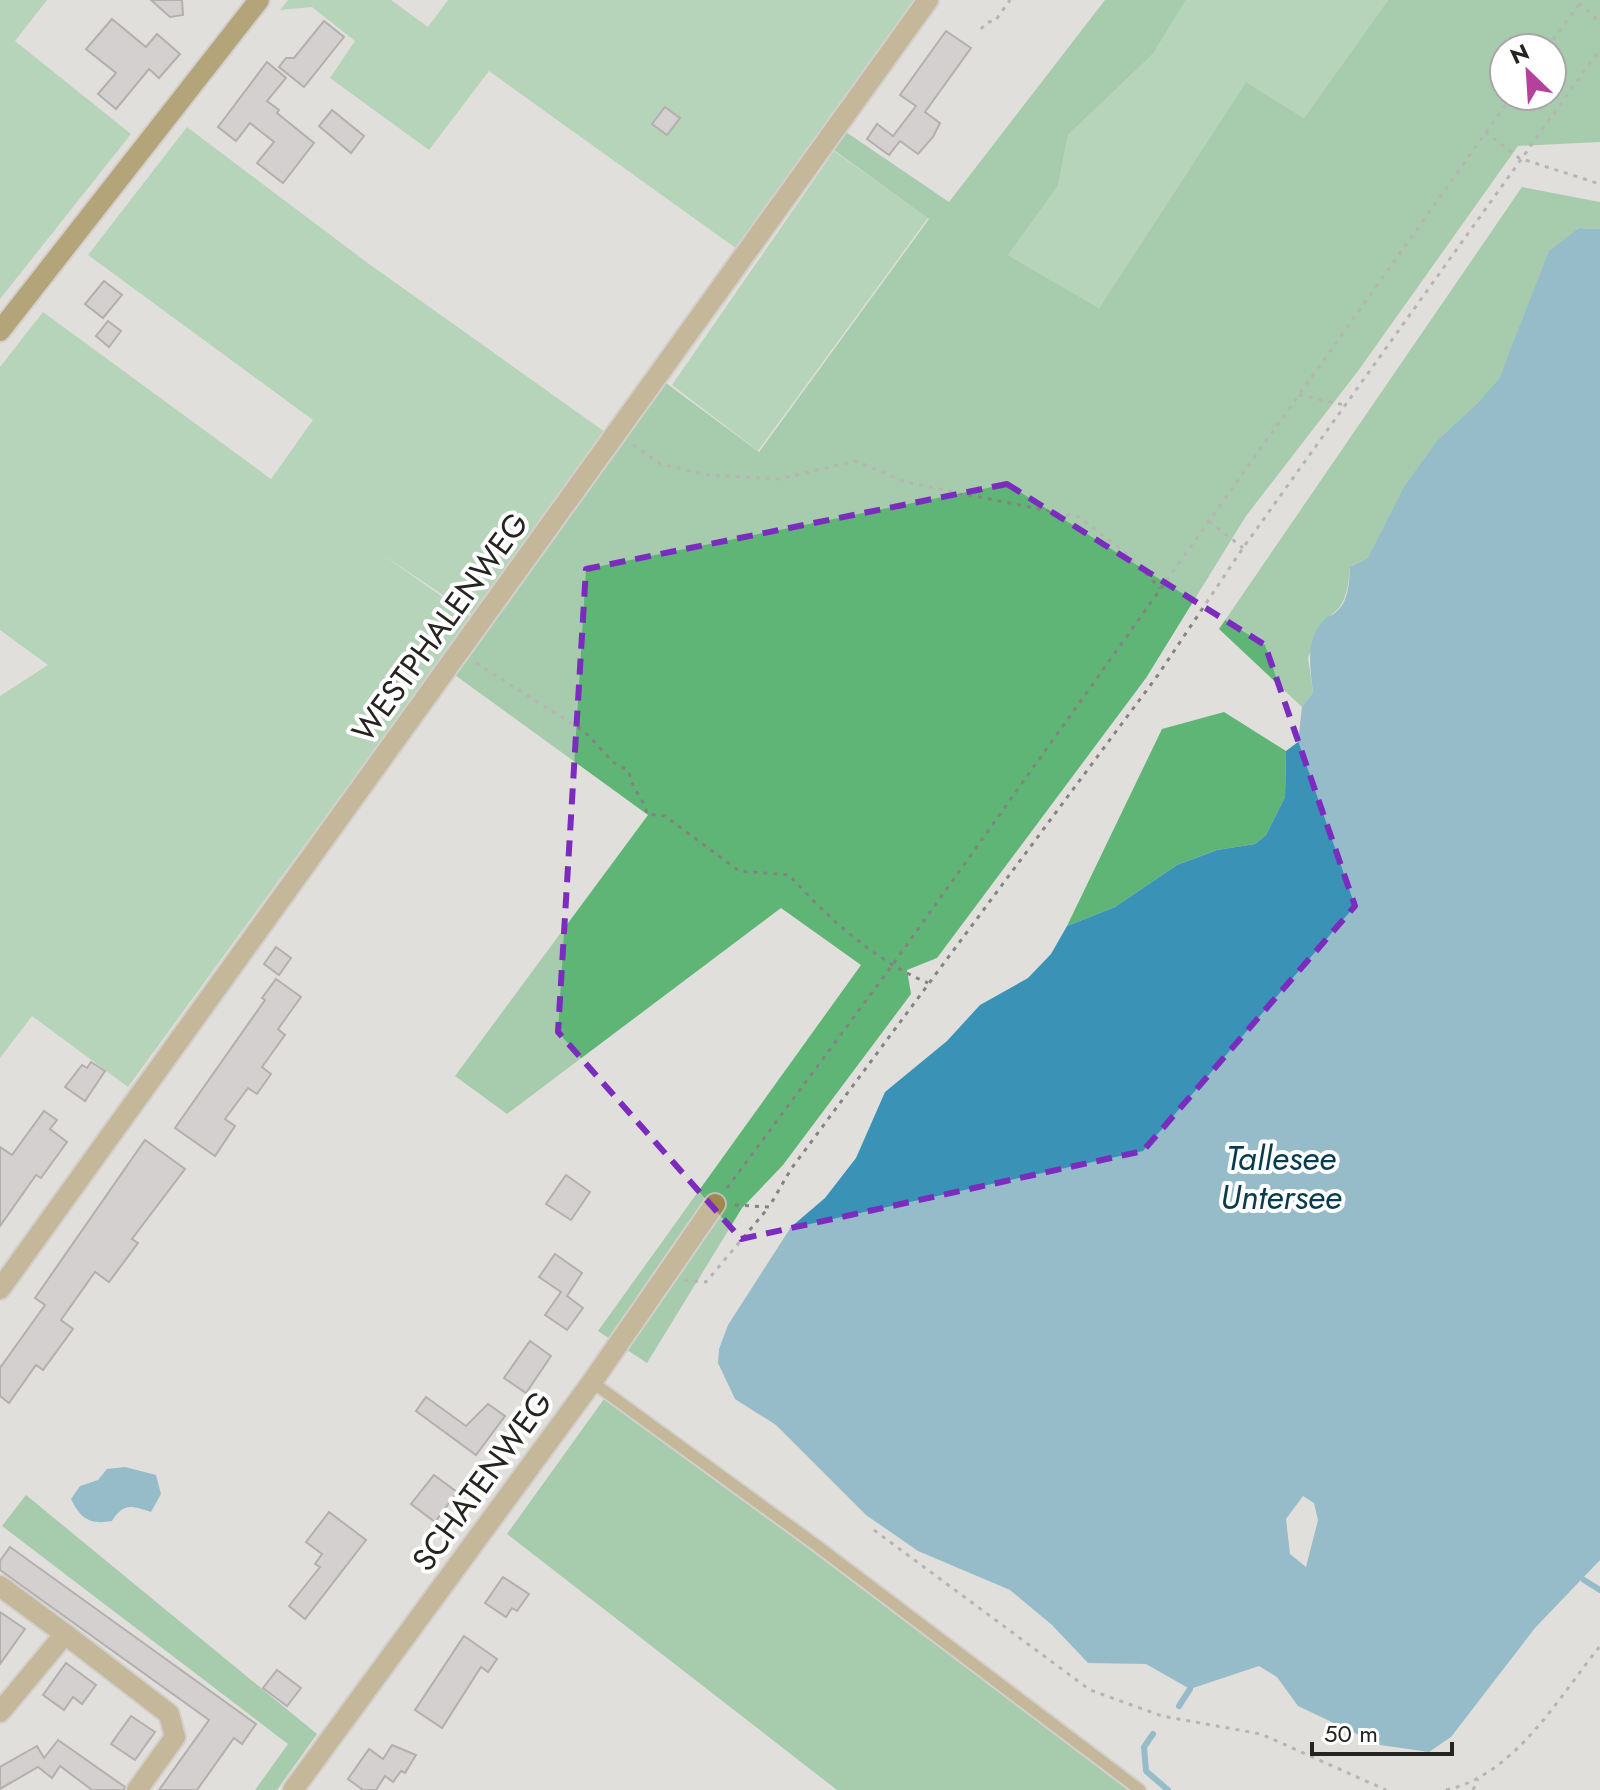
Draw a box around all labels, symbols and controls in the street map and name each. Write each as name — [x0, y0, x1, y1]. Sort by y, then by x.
north arrow — [1488, 32, 1568, 112]
text: N — [1505, 36, 1534, 72]
street label: WESTPHALENWEG — [341, 503, 539, 751]
water label: Tallesee Untersee — [1220, 1134, 1342, 1222]
street label: SCHATENWEG — [401, 1381, 563, 1581]
scale bar — [1312, 1706, 1452, 1756]
text: 50 m — [1324, 1716, 1378, 1751]

